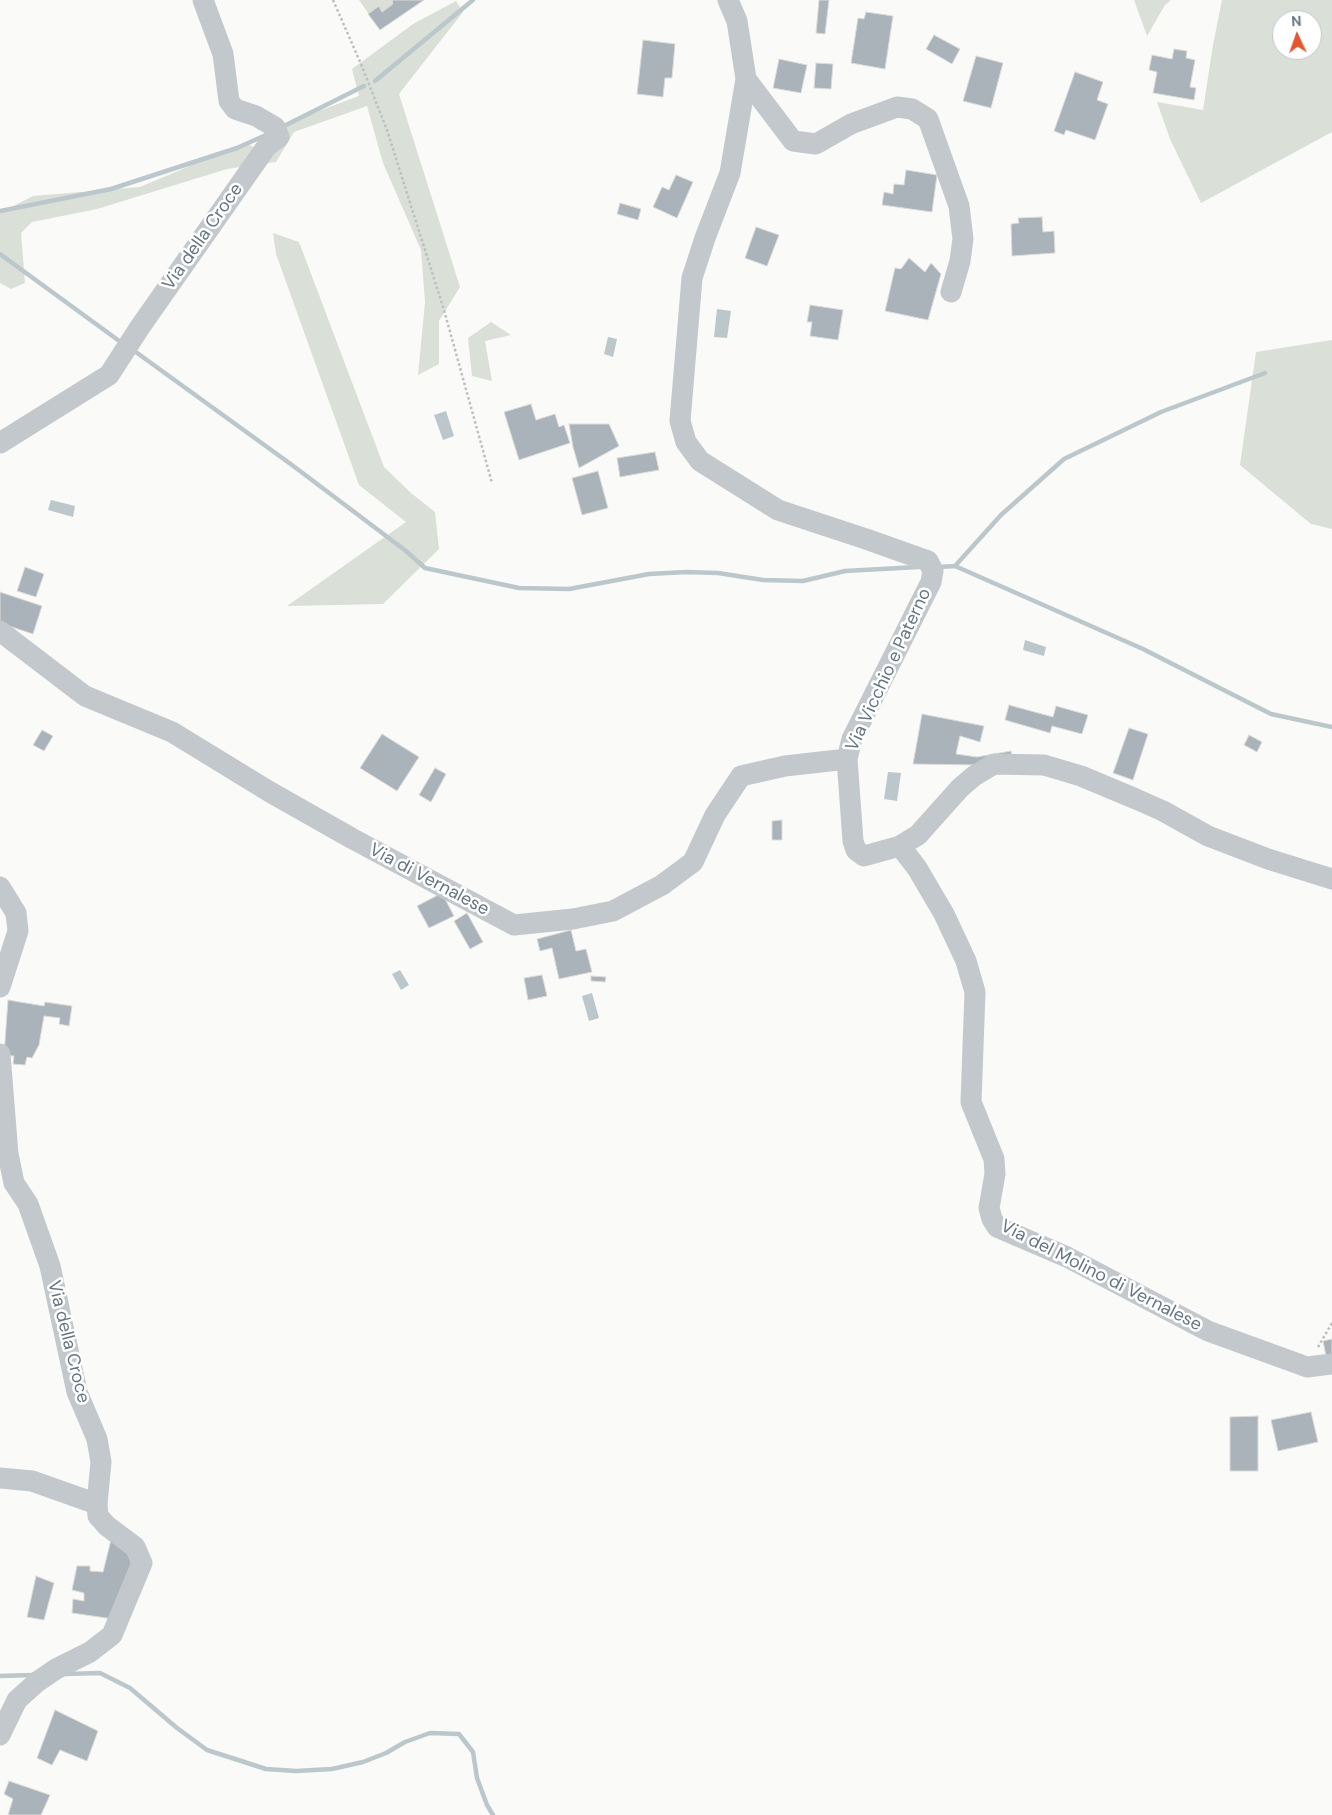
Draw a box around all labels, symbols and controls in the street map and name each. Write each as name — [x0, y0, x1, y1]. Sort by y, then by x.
north arrow — [1272, 10, 1322, 60]
text: N — [1291, 12, 1302, 30]
street label: Via della Croce — [158, 179, 248, 295]
street label: Via Vicchio e Paterno — [842, 585, 936, 755]
street label: Via di Vernalese — [365, 839, 493, 921]
street label: Via del Molino di Vernalese — [997, 1216, 1205, 1336]
street label: Via della Croce — [42, 1279, 94, 1405]

